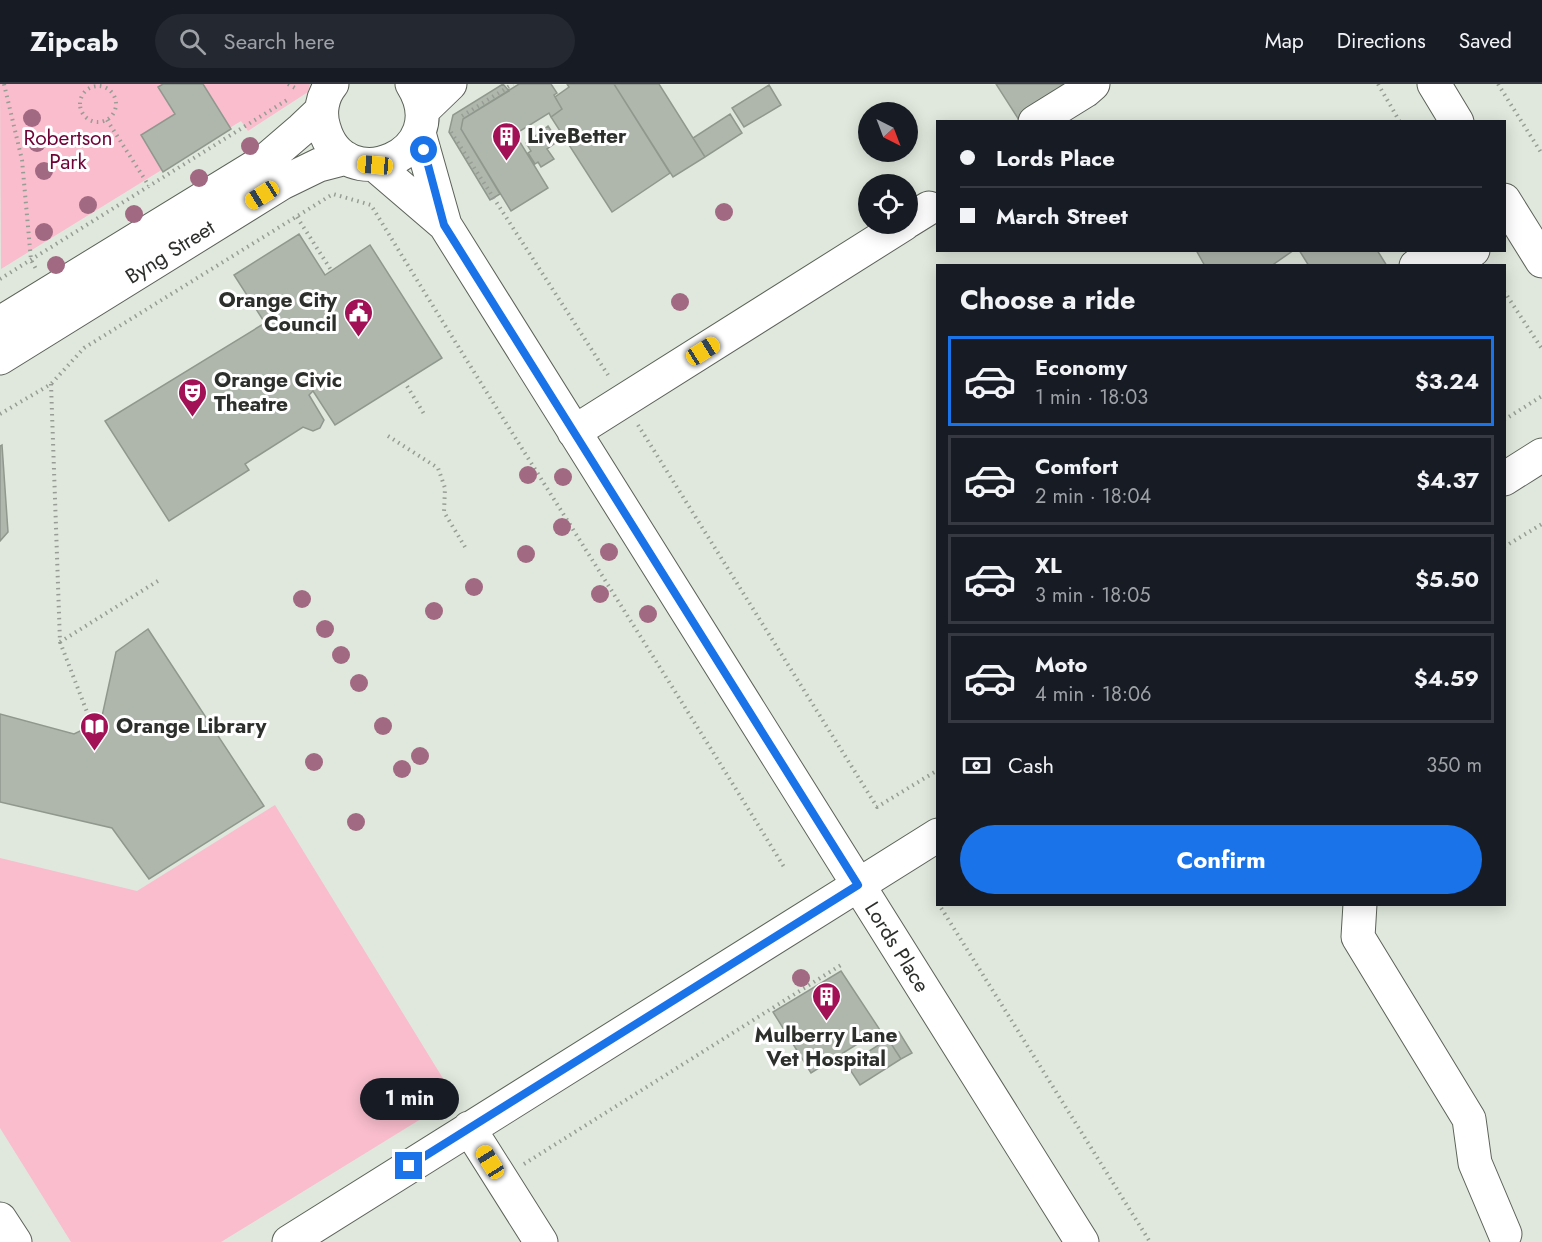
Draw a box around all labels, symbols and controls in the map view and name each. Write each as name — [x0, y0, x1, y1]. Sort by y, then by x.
search box — [155, 14, 575, 68]
text: Zipcab — [30, 21, 119, 62]
icon: search — [176, 25, 209, 58]
text: Search here — [224, 25, 335, 57]
text: Map — [1265, 26, 1304, 56]
text: Directions — [1337, 26, 1426, 56]
text: Saved — [1459, 26, 1512, 56]
north arrow — [858, 102, 918, 162]
map controls — [858, 102, 918, 234]
building icon: LiveBetter — [490, 120, 522, 162]
place label: LiveBetter — [527, 121, 627, 151]
park label: Robertson Park — [23, 123, 113, 177]
route start — [410, 136, 437, 163]
text: Lords Place — [996, 142, 1115, 174]
car — [356, 154, 394, 176]
button: locate — [858, 174, 918, 234]
car — [242, 178, 282, 212]
text: March Street — [996, 200, 1128, 232]
street label: Byng Street — [119, 213, 221, 291]
text: Choose a ride — [960, 280, 1135, 319]
place label: Orange City Council — [218, 285, 338, 339]
public building icon: Orange City Council — [342, 296, 374, 338]
car — [683, 334, 723, 368]
text: Economy — [1035, 351, 1127, 383]
icon: car — [963, 354, 1017, 408]
place label: Orange Civic Theatre — [214, 365, 342, 419]
text: $3.24 — [1415, 365, 1479, 397]
theatre icon: Orange Civic Theatre — [177, 376, 209, 418]
text: 1 min · 18:03 — [1035, 383, 1148, 412]
text: Comfort — [1035, 450, 1118, 482]
icon: car — [963, 453, 1017, 507]
text: $4.37 — [1416, 464, 1479, 496]
text: 2 min · 18:04 — [1035, 482, 1151, 511]
text: XL — [1035, 549, 1062, 581]
icon: car — [963, 552, 1017, 606]
text: $5.50 — [1415, 563, 1479, 595]
text: 3 min · 18:05 — [1035, 581, 1150, 610]
text: Moto — [1035, 648, 1088, 680]
icon: car — [963, 651, 1017, 705]
text: $4.59 — [1414, 662, 1479, 694]
text: 4 min · 18:06 — [1035, 680, 1151, 709]
library icon: Orange Library — [79, 710, 111, 752]
place label: Orange Library — [116, 711, 267, 741]
icon: cash — [960, 749, 993, 782]
text: Cash — [1008, 749, 1054, 781]
text: 350 m — [1426, 751, 1482, 780]
button: Confirm — [960, 825, 1482, 894]
street label: Lords Place — [857, 896, 937, 998]
building icon: Mulberry Lane Vet Hospital — [810, 980, 842, 1022]
place label: Mulberry Lane Vet Hospital — [754, 1020, 898, 1074]
callout: 1 min — [360, 1079, 458, 1121]
text: 1 min — [385, 1084, 434, 1113]
car — [473, 1142, 507, 1182]
route end — [395, 1152, 422, 1179]

